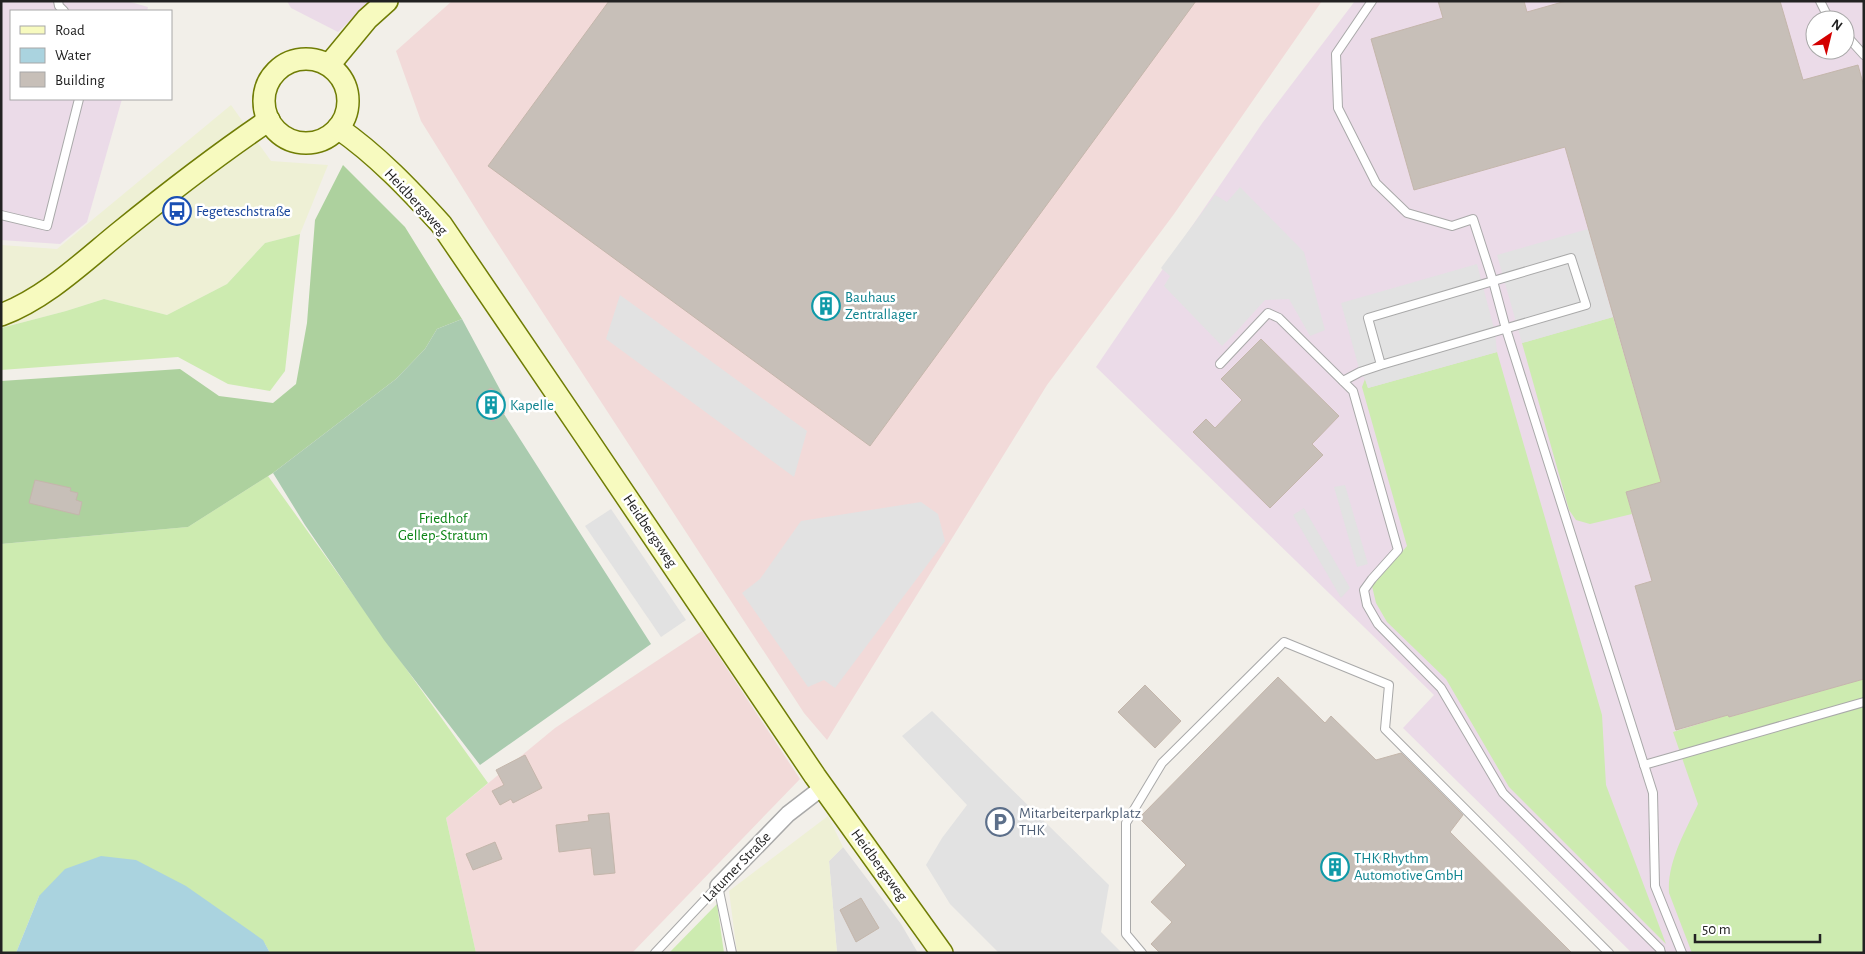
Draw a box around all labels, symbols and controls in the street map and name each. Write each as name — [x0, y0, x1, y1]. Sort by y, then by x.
legend — [10, 10, 172, 100]
north arrow — [1805, 10, 1855, 60]
text: N — [1829, 17, 1845, 34]
text: Road — [55, 23, 85, 38]
text: Water — [55, 48, 91, 63]
text: Building — [55, 73, 105, 88]
street label: Heidbergsweg — [382, 166, 451, 239]
bus stop icon: Fegeteschstraße — [162, 196, 192, 226]
place label: Fegeteschstraße — [196, 204, 291, 219]
place label: Bauhaus Zentrallager — [845, 290, 917, 322]
building icon: Bauhaus Zentrallager — [811, 291, 841, 321]
building icon: Kapelle — [476, 390, 506, 420]
place label: Kapelle — [510, 398, 554, 413]
street label: Heidbergsweg — [620, 492, 680, 571]
park label: Friedhof Gellep-Stratum — [398, 511, 488, 543]
place label: Mitarbeiterparkplatz THK — [1019, 806, 1141, 838]
parking icon: Mitarbeiterparkplatz THK — [985, 807, 1015, 837]
street label: Heidbergsweg — [848, 826, 910, 904]
street label: Latumer Straße — [700, 829, 774, 905]
place label: THK Rhythm Automotive GmbH — [1354, 851, 1463, 883]
building icon: THK Rhythm Automotive GmbH — [1320, 852, 1350, 882]
scale bar — [1695, 912, 1820, 944]
text: 50 m — [1702, 922, 1731, 937]

